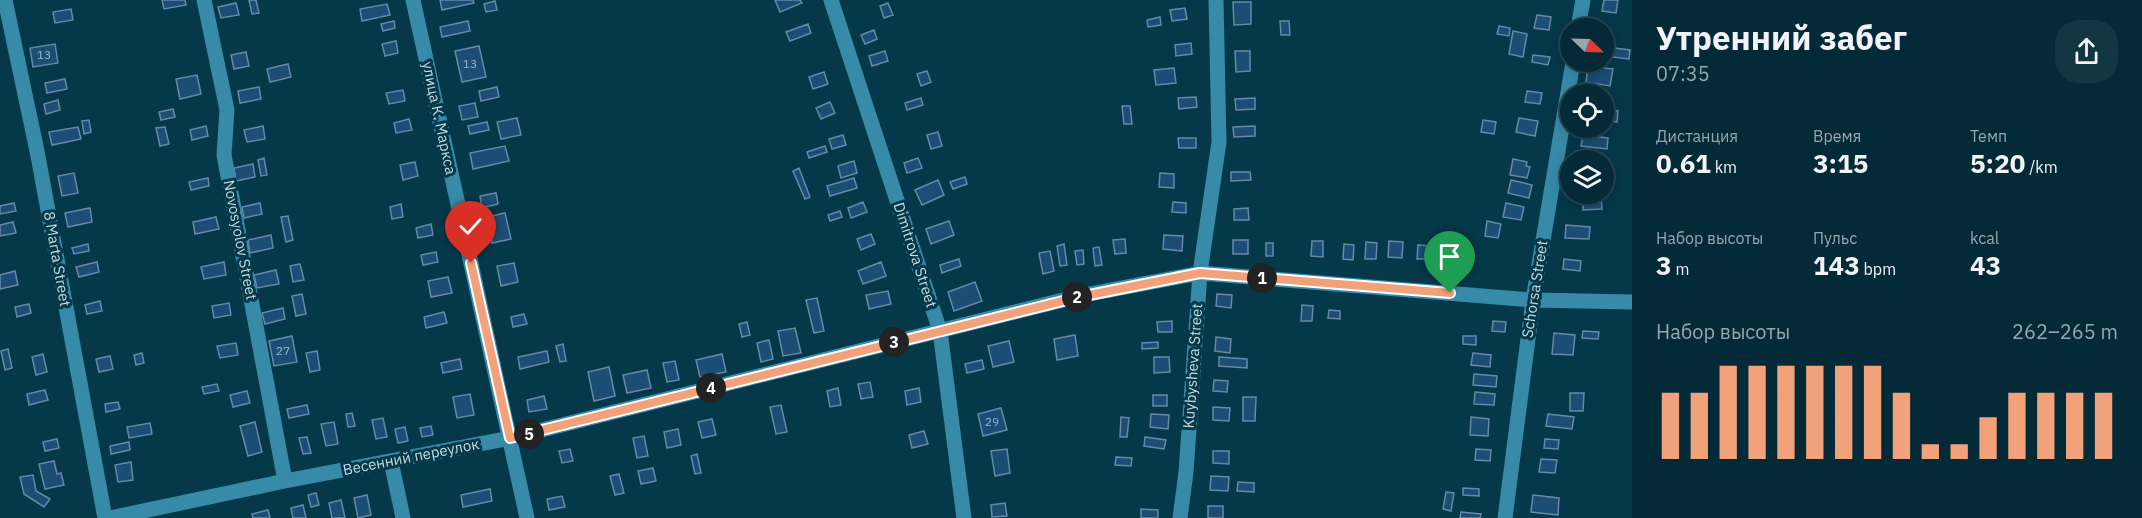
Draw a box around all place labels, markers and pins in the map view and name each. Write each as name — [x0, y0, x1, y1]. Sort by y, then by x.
pin — [445, 201, 496, 263]
pin — [1424, 231, 1475, 293]
pin: 1 — [1247, 263, 1277, 293]
pin: 2 — [1062, 282, 1092, 312]
pin: 3 — [879, 327, 909, 357]
pin: 4 — [696, 373, 726, 403]
pin: 5 — [514, 419, 544, 449]

